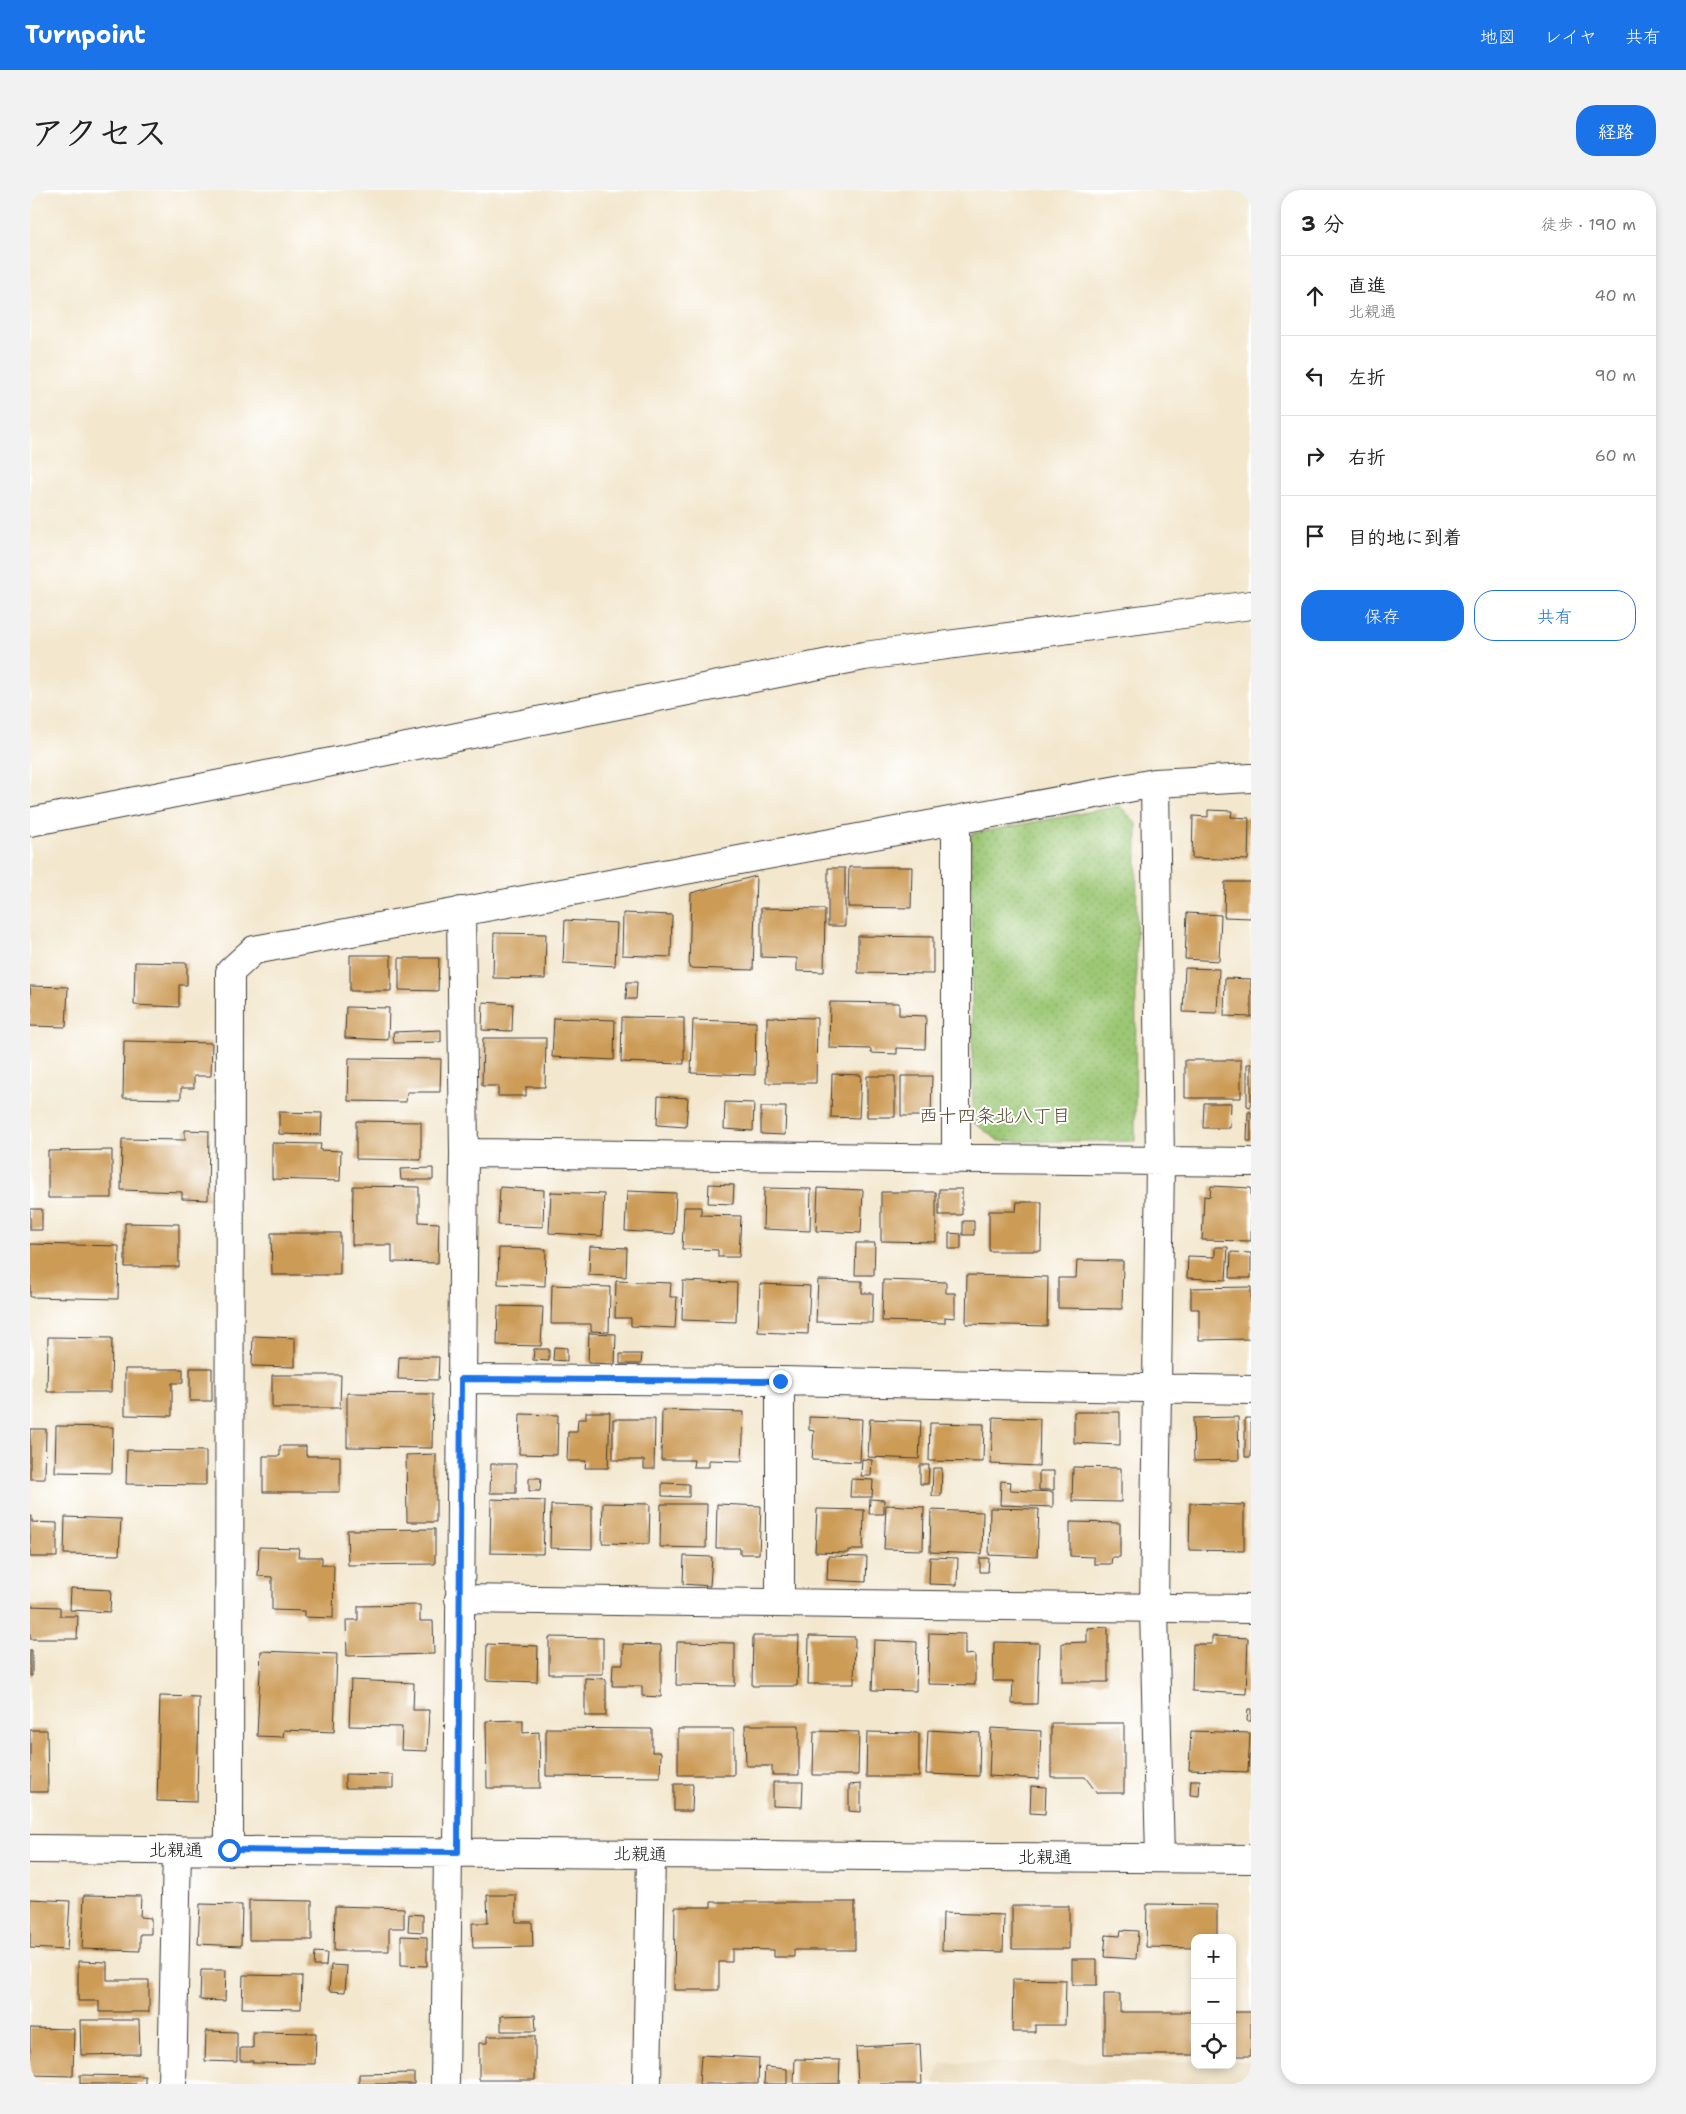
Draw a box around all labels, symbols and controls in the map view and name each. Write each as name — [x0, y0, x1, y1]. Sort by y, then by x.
text: Turnpoint — [25, 19, 146, 51]
text: 地図 — [1480, 25, 1516, 49]
text: レイヤ — [1544, 25, 1597, 49]
text: 共有 — [1625, 25, 1661, 49]
button: 経路 — [1576, 105, 1656, 156]
text: アクセス — [30, 109, 168, 156]
text: 3 分 — [1301, 210, 1344, 238]
text: 徒歩 · 190 m — [1541, 214, 1636, 235]
text: 直進 — [1348, 273, 1386, 298]
icon: ahead — [1301, 282, 1329, 310]
text: 40 m — [1594, 285, 1636, 306]
text: 北親通 — [1348, 301, 1396, 322]
icon: left — [1301, 362, 1329, 390]
text: 左折 — [1348, 365, 1386, 390]
text: 90 m — [1595, 365, 1636, 386]
icon: right — [1301, 442, 1329, 470]
text: 右折 — [1348, 445, 1386, 470]
text: 60 m — [1595, 445, 1636, 466]
icon: arrive — [1301, 522, 1329, 550]
text: 目的地に到着 — [1348, 525, 1462, 550]
button: 保存 — [1301, 590, 1464, 641]
button: 共有 — [1474, 590, 1636, 641]
district label: 西十四条北八丁目 — [919, 1103, 1071, 1128]
route end — [769, 1370, 792, 1393]
street label: 北親通 — [149, 1838, 203, 1862]
route start — [218, 1839, 241, 1862]
street label: 北親通 — [613, 1842, 667, 1866]
street label: 北親通 — [1018, 1845, 1072, 1869]
map controls — [1191, 1934, 1236, 2069]
button: + — [1191, 1934, 1236, 1979]
button: − — [1191, 1979, 1236, 2024]
button: locate — [1191, 2024, 1236, 2069]

